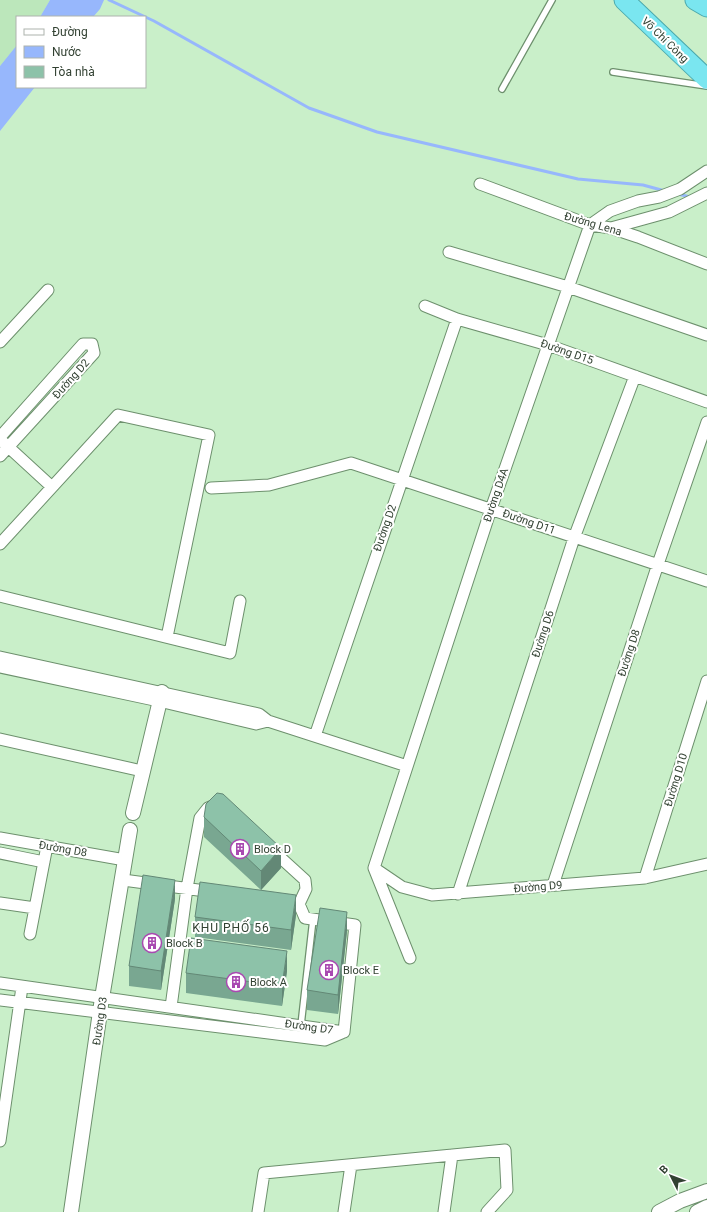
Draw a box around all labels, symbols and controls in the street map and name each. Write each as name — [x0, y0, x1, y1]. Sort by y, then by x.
street label: Võ Chí Công — [639, 14, 691, 66]
legend — [16, 16, 146, 88]
text: Đường — [52, 25, 88, 39]
text: Nước — [52, 45, 81, 59]
text: Tòa nhà — [52, 65, 95, 79]
street label: Đường Lena — [563, 210, 623, 238]
street label: Đường D15 — [539, 337, 595, 367]
street label: Đường D2 — [50, 356, 92, 402]
street label: Đường D4A — [481, 466, 512, 524]
street label: Đường D2 — [371, 503, 399, 553]
street label: Đường D11 — [501, 507, 557, 537]
street label: Đường D6 — [529, 609, 557, 659]
street label: Đường D8 — [615, 628, 643, 678]
street label: Đường D10 — [662, 752, 690, 808]
street label: Đường D8 — [38, 838, 88, 860]
building icon: Block D — [229, 838, 251, 860]
place label: Block D — [254, 843, 291, 856]
street label: Đường D9 — [513, 878, 563, 896]
district label: KHU PHỐ 56 — [192, 919, 270, 935]
building icon: Block B — [141, 932, 163, 954]
place label: Block B — [166, 937, 203, 950]
building icon: Block E — [318, 959, 340, 981]
place label: Block E — [343, 964, 379, 977]
building icon: Block A — [225, 971, 247, 993]
place label: Block A — [250, 976, 288, 989]
street label: Đường D3 — [90, 996, 110, 1046]
street label: Đường D7 — [284, 1017, 334, 1037]
north arrow — [651, 1156, 691, 1196]
text: B — [657, 1163, 671, 1177]

